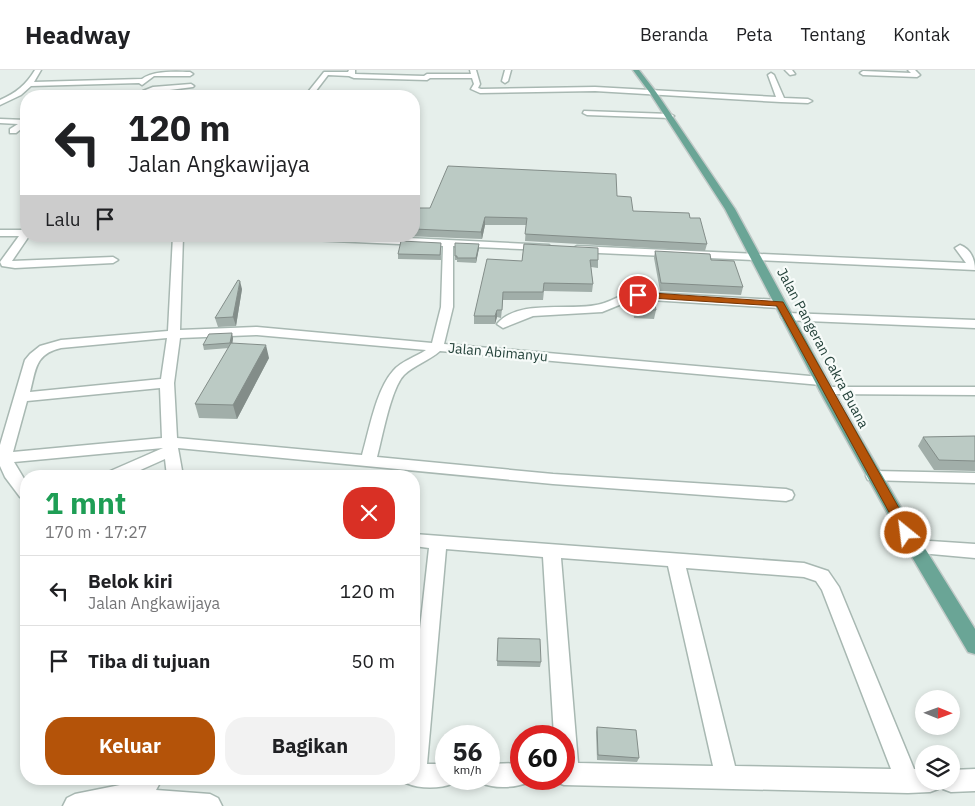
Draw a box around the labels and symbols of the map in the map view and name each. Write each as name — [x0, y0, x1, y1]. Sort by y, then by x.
street label: Jalan Pangeran Cakra Buana — [773, 265, 873, 432]
pin — [617, 274, 659, 316]
street label: Jalan Abimanyu — [447, 339, 549, 365]
position arrow — [879, 506, 931, 558]
north arrow — [915, 690, 960, 735]
speed limit sign: 60 — [510, 725, 575, 790]

